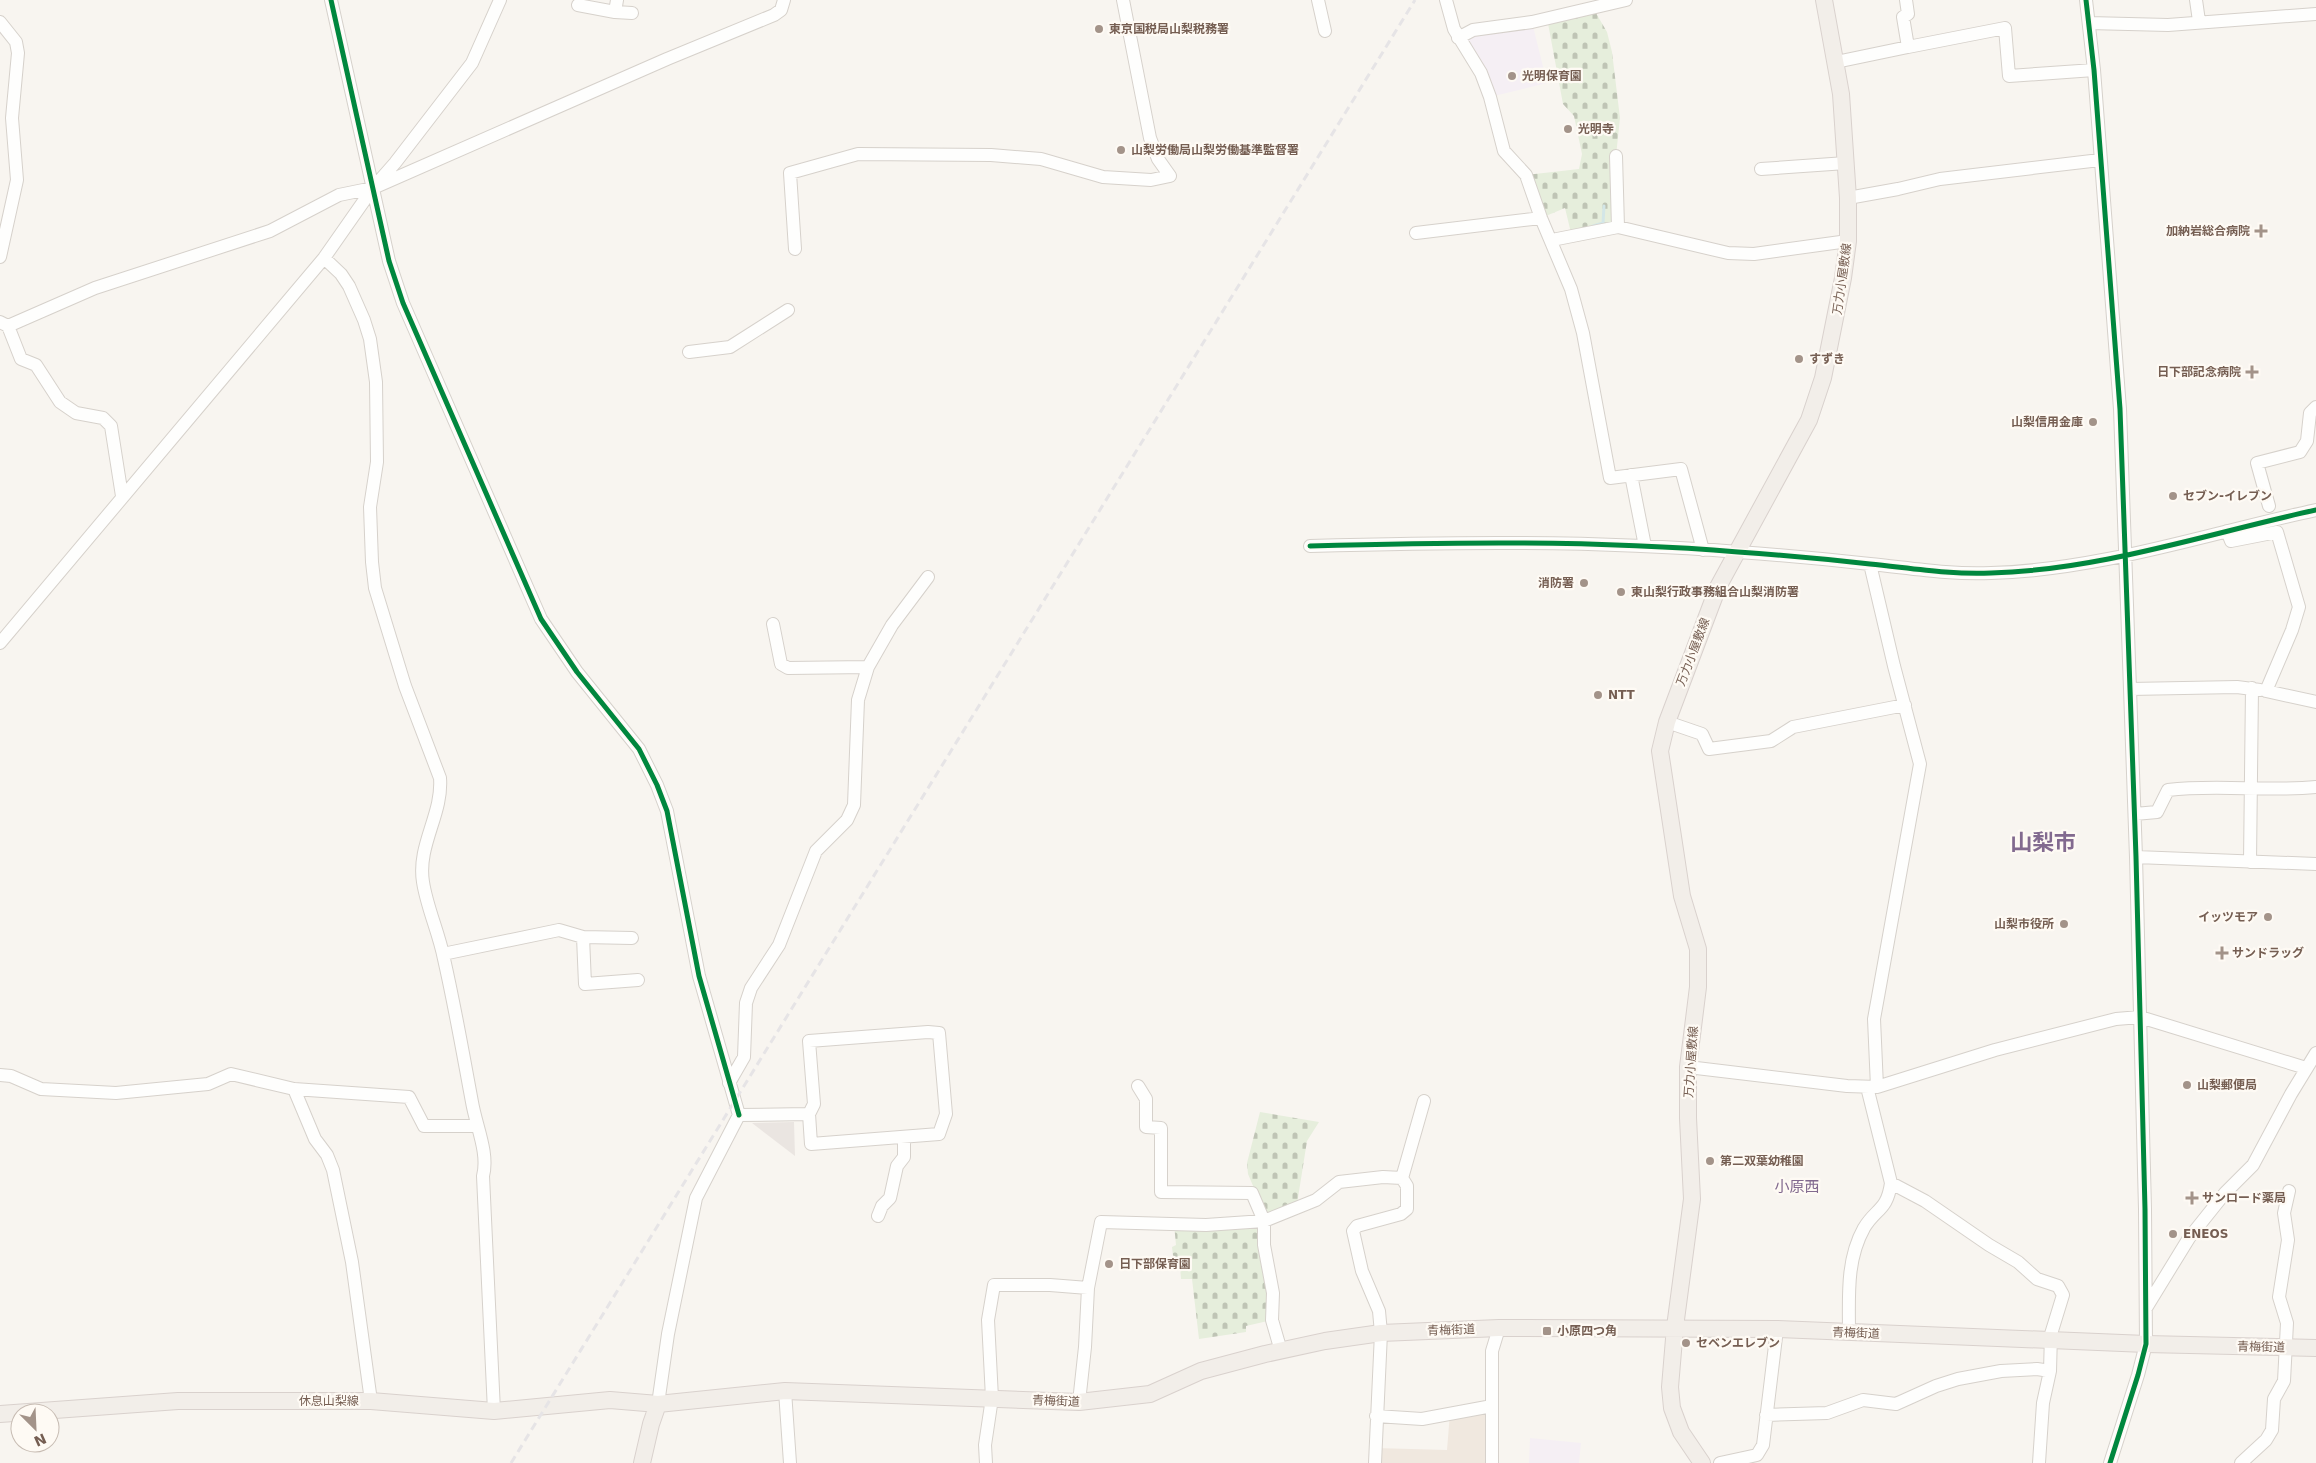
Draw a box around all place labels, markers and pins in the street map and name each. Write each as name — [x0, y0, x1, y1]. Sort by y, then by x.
place label: 東京国税局山梨税務署 — [1109, 22, 1229, 36]
marker: 東京国税局山梨税務署 — [1093, 23, 1105, 35]
place label: 光明保育園 — [1522, 69, 1582, 83]
marker: 光明保育園 — [1506, 70, 1518, 82]
place label: 光明寺 — [1578, 122, 1614, 136]
marker: 光明寺 — [1562, 123, 1574, 135]
place label: 山梨労働局山梨労働基準監督署 — [1131, 143, 1299, 157]
marker: 山梨労働局山梨労働基準監督署 — [1115, 144, 1127, 156]
place label: 加納岩総合病院 — [2166, 224, 2250, 238]
marker: 加納岩総合病院 — [2254, 224, 2268, 238]
place label: すずき — [1809, 352, 1845, 366]
marker: すずき — [1793, 353, 1805, 365]
place label: 日下部記念病院 — [2157, 365, 2241, 379]
marker: 日下部記念病院 — [2245, 365, 2259, 379]
place label: 山梨信用金庫 — [2011, 415, 2083, 429]
marker: 山梨信用金庫 — [2087, 416, 2099, 428]
place label: セブン-イレブン — [2183, 489, 2272, 503]
marker: セブン-イレブン — [2167, 490, 2179, 502]
place label: 消防署 — [1538, 576, 1574, 590]
marker: 消防署 — [1578, 577, 1590, 589]
place label: 東山梨行政事務組合山梨消防署 — [1631, 585, 1799, 599]
marker: 東山梨行政事務組合山梨消防署 — [1615, 586, 1627, 598]
place label: NTT — [1608, 688, 1636, 702]
marker: NTT — [1592, 689, 1604, 701]
place label: イッツモア — [2198, 910, 2258, 924]
marker: イッツモア — [2262, 911, 2274, 923]
place label: 山梨市役所 — [1994, 917, 2054, 931]
marker: 山梨市役所 — [2058, 918, 2070, 930]
place label: サンドラッグ — [2232, 946, 2304, 960]
marker: サンドラッグ — [2216, 947, 2228, 959]
place label: 山梨郵便局 — [2197, 1078, 2257, 1092]
marker: 山梨郵便局 — [2181, 1079, 2193, 1091]
place label: 第二双葉幼稚園 — [1720, 1154, 1804, 1168]
marker: 第二双葉幼稚園 — [1704, 1155, 1716, 1167]
place label: サンロード薬局 — [2202, 1191, 2286, 1205]
marker: サンロード薬局 — [2186, 1192, 2198, 1204]
place label: ENEOS — [2183, 1227, 2228, 1241]
marker: ENEOS — [2167, 1228, 2179, 1240]
place label: 日下部保育園 — [1119, 1257, 1191, 1271]
marker: 日下部保育園 — [1103, 1258, 1115, 1270]
place label: 小原四つ角 — [1557, 1324, 1617, 1338]
marker: 小原四つ角 — [1541, 1325, 1553, 1337]
place label: セベンエレブン — [1696, 1336, 1780, 1350]
marker: セベンエレブン — [1680, 1337, 1692, 1349]

